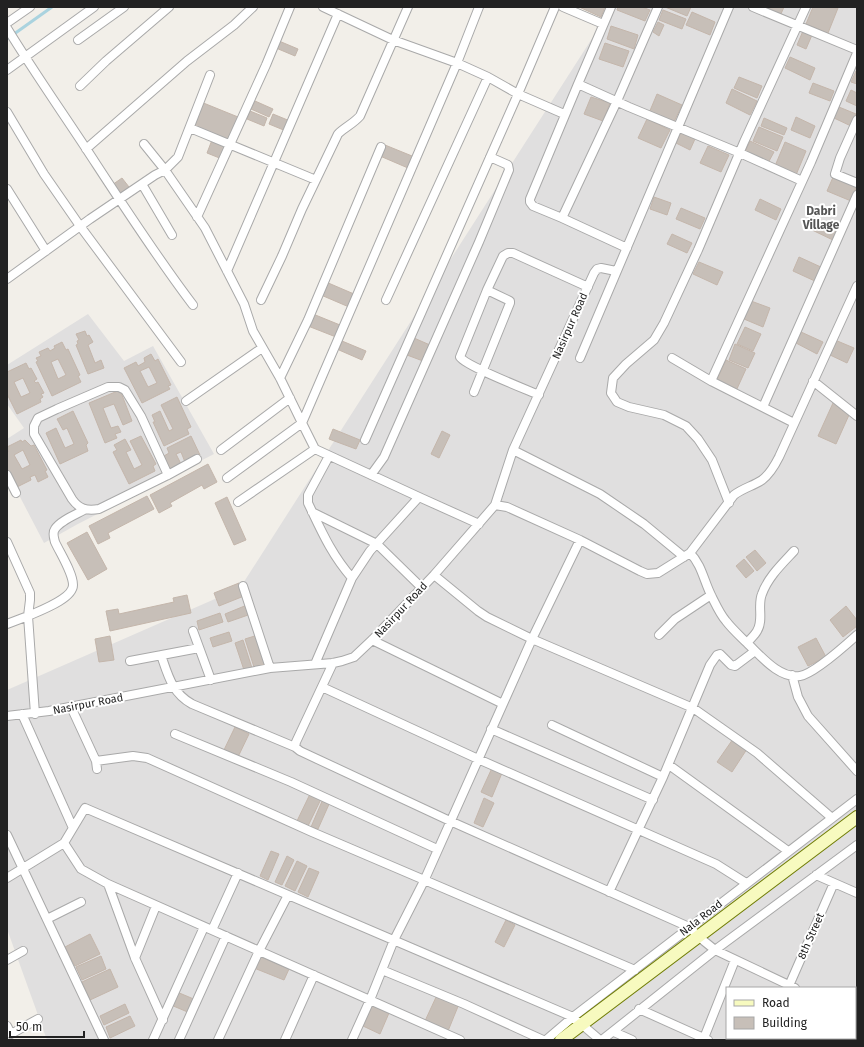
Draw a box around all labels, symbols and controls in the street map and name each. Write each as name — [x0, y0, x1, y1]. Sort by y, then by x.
district label: Dabri Village — [802, 204, 840, 232]
street label: Nasirpur Road — [550, 291, 590, 361]
street label: Nasirpur Road — [372, 579, 430, 641]
street label: Nasirpur Road — [52, 691, 124, 717]
street label: Nala Road — [677, 897, 725, 939]
street label: 8th Street — [795, 911, 827, 961]
legend — [726, 987, 856, 1039]
text: Road — [762, 996, 790, 1010]
scale bar — [10, 1013, 84, 1039]
text: Building — [762, 1016, 808, 1030]
text: 50 m — [16, 1020, 42, 1034]

